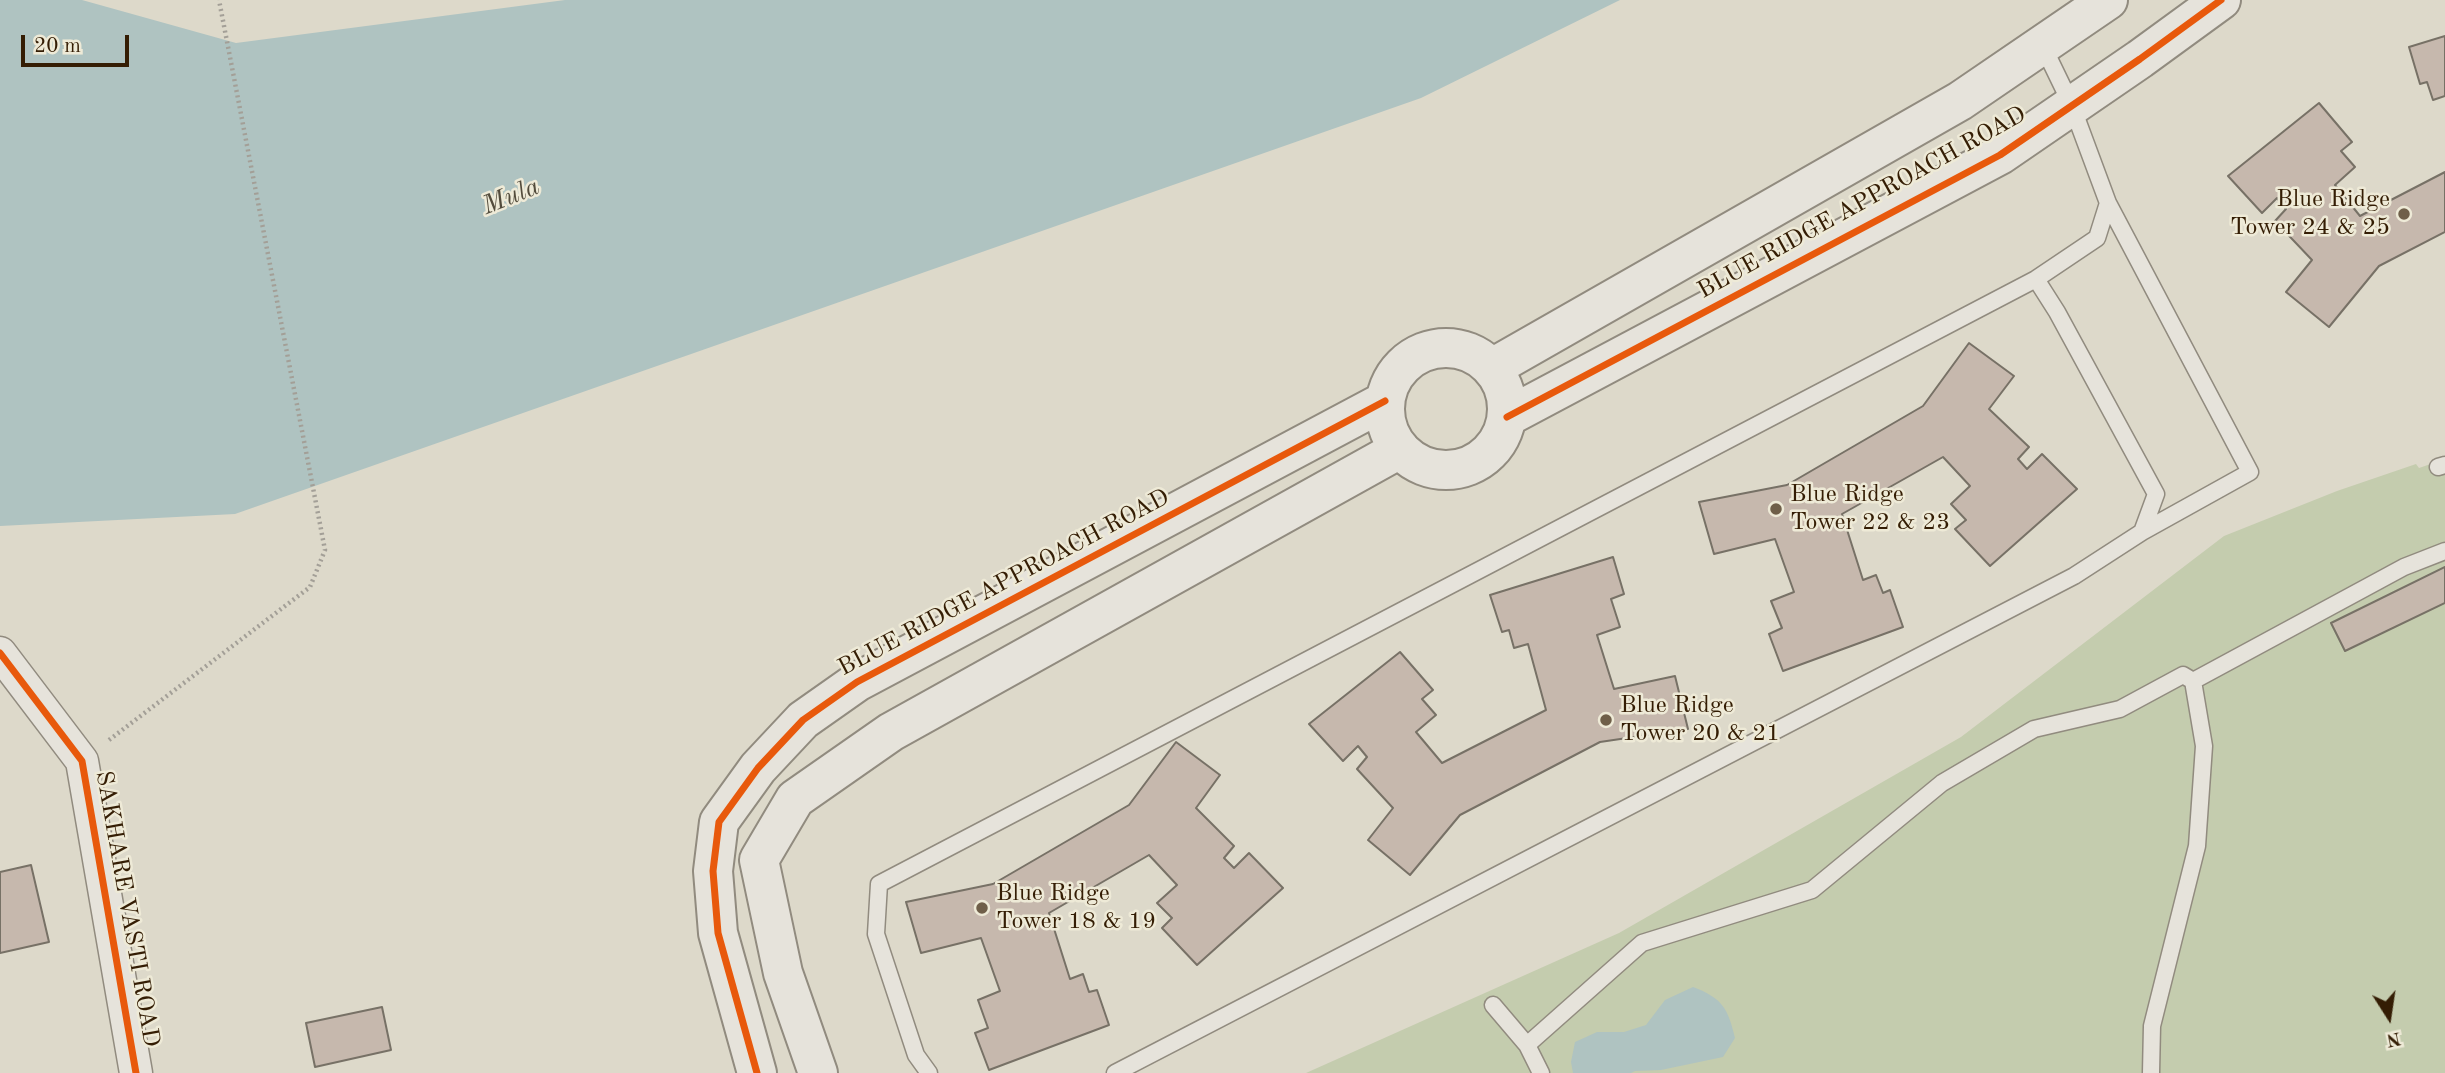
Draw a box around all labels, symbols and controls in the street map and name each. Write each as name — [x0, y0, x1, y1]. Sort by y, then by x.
scale bar — [24, 21, 133, 65]
text: 20 m — [34, 36, 81, 57]
street label: BLUE RIDGE APPROACH ROAD — [1693, 100, 2031, 306]
water label: Mula — [478, 171, 544, 223]
place label: Blue Ridge Tower 24 & 25 — [2230, 186, 2390, 242]
marker: Blue Ridge Tower 24 & 25 — [2396, 206, 2412, 222]
place label: Blue Ridge Tower 22 & 23 — [1790, 481, 1950, 537]
street label: BLUE RIDGE APPROACH ROAD — [833, 483, 1175, 683]
marker: Blue Ridge Tower 22 & 23 — [1768, 501, 1784, 517]
place label: Blue Ridge Tower 20 & 21 — [1620, 692, 1780, 748]
marker: Blue Ridge Tower 20 & 21 — [1598, 712, 1614, 728]
street label: SAKHARE VASTI ROAD — [89, 769, 165, 1049]
place label: Blue Ridge Tower 18 & 19 — [996, 880, 1156, 936]
marker: Blue Ridge Tower 18 & 19 — [974, 900, 990, 916]
north arrow — [2354, 982, 2424, 1052]
text: N — [2384, 1027, 2403, 1049]

